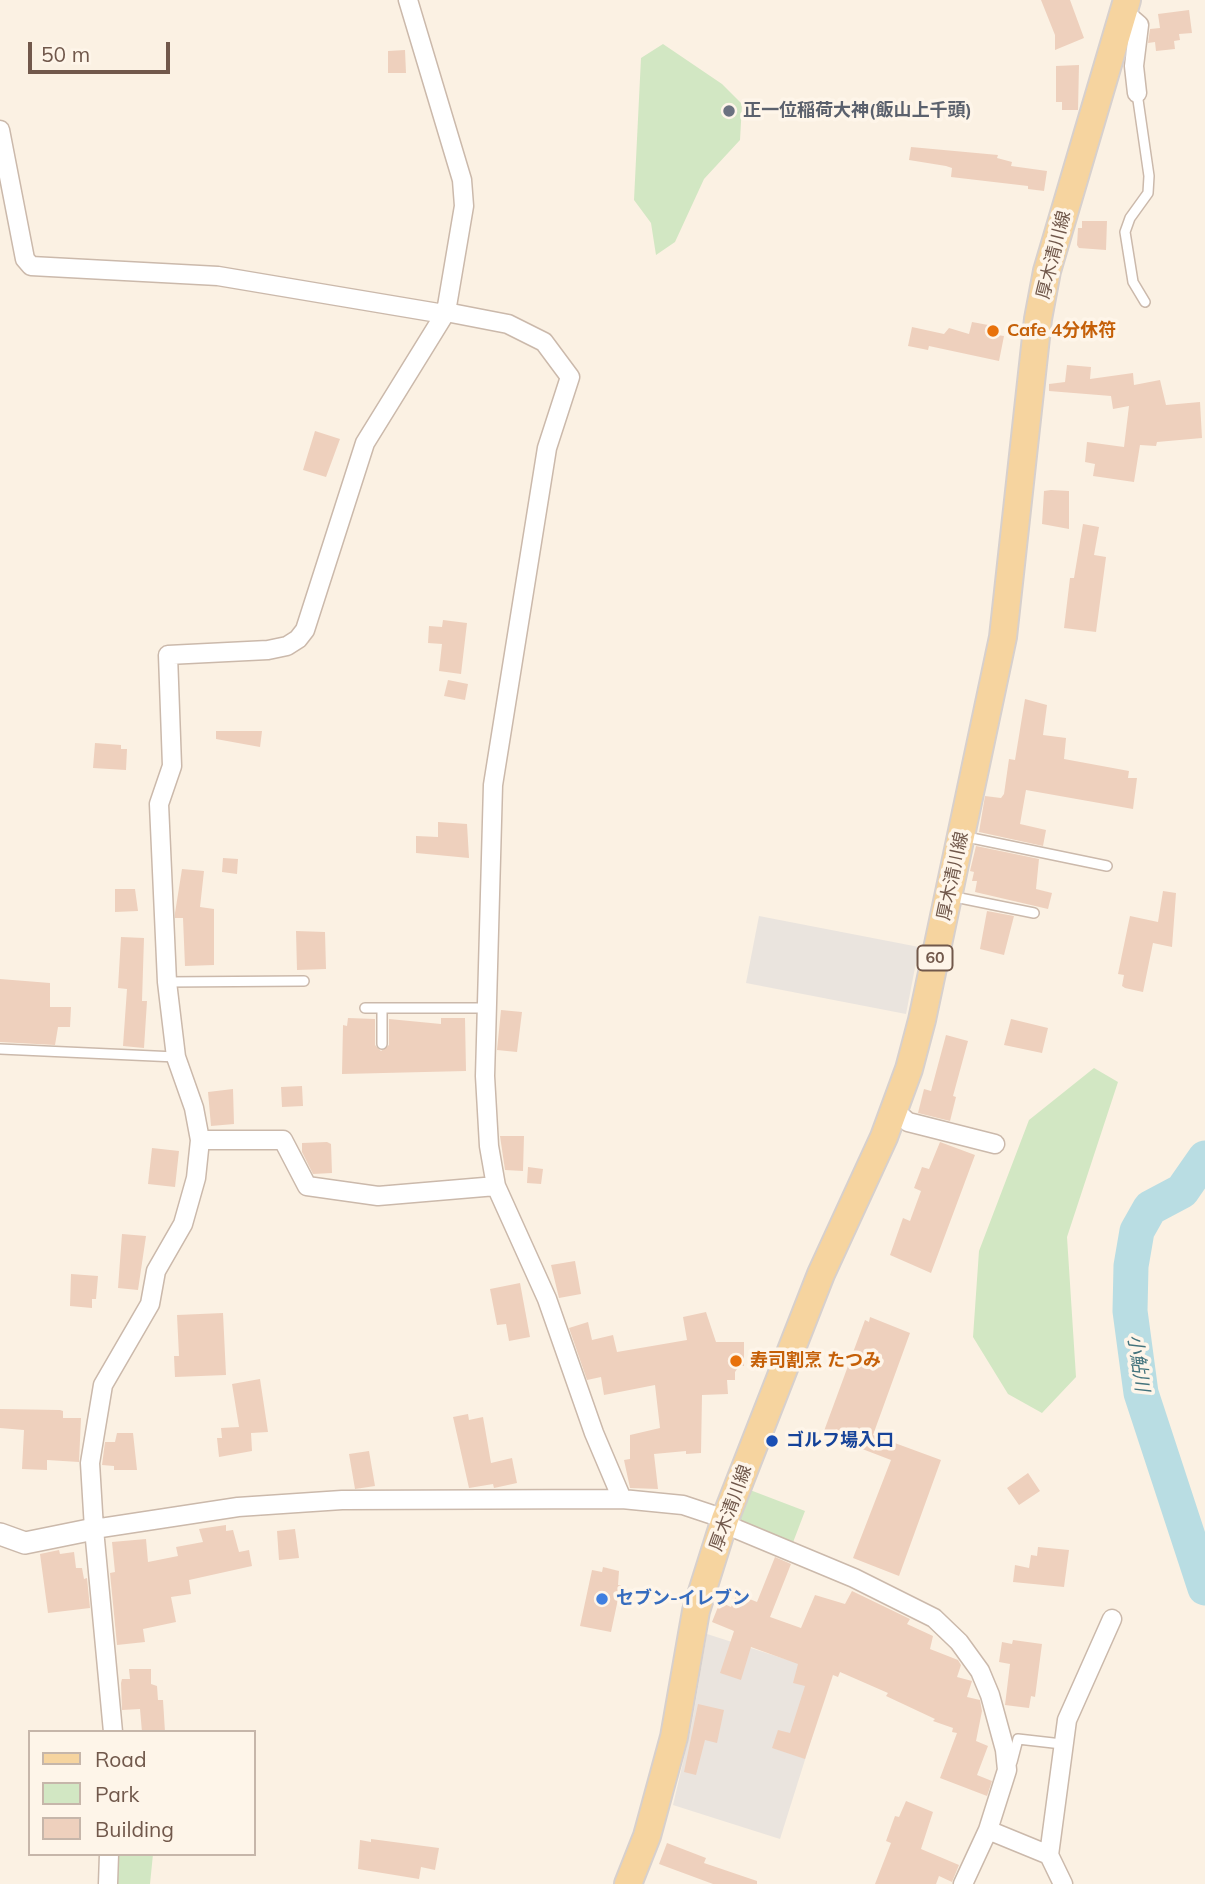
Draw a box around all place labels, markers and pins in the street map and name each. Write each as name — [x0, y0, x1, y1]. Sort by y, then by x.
place label: 正一位稲荷大神(飯山上千頭) — [743, 100, 972, 122]
marker: 正一位稲荷大神(飯山上千頭) — [721, 103, 737, 119]
place label: Cafe 4分休符 — [1007, 320, 1116, 342]
marker: Cafe 4分休符 — [985, 323, 1001, 339]
place label: 寿司割烹 たつみ — [750, 1350, 881, 1372]
marker: 寿司割烹 たつみ — [728, 1353, 744, 1369]
place label: ゴルフ場入口 — [786, 1430, 894, 1452]
marker: ゴルフ場入口 — [764, 1433, 780, 1449]
place label: セブン-イレブン — [616, 1588, 750, 1610]
marker: セブン-イレブン — [594, 1591, 610, 1607]

